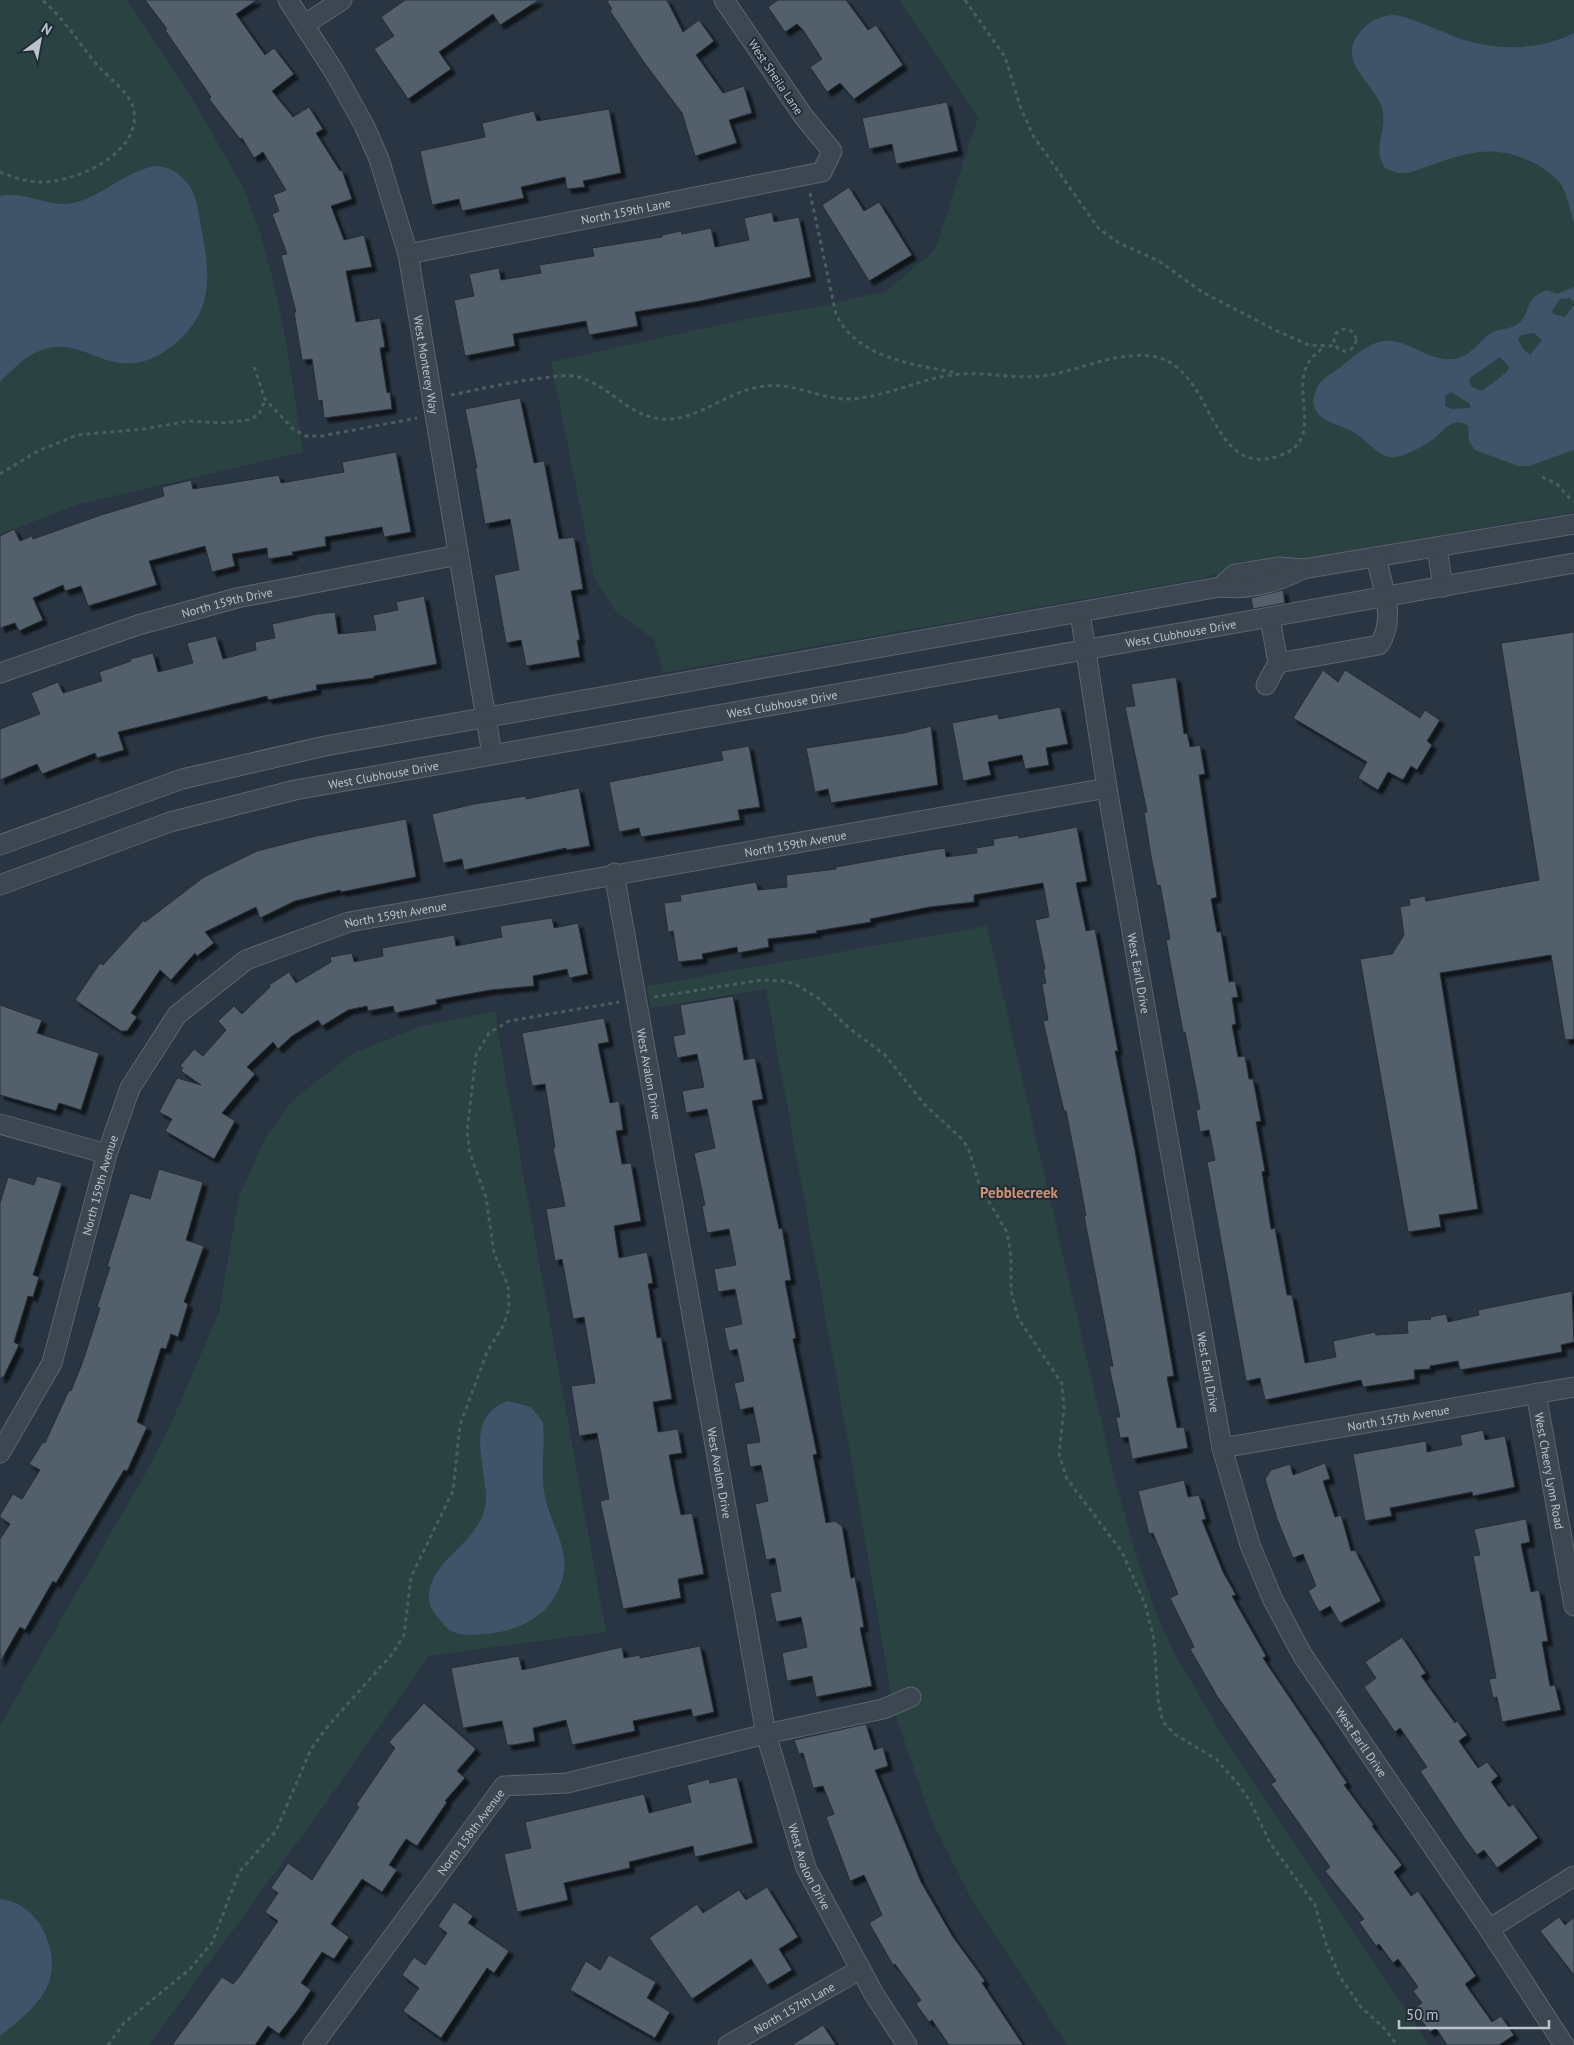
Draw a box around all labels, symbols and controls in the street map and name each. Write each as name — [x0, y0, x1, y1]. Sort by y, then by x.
north arrow — [15, 15, 65, 65]
text: N — [38, 19, 56, 39]
street label: West Sheila Lane — [745, 37, 807, 117]
street label: North 159th Lane — [580, 195, 672, 227]
street label: West Monterey Way — [411, 314, 442, 415]
street label: North 159th Drive — [180, 584, 274, 620]
street label: West Clubhouse Drive — [1124, 616, 1237, 650]
street label: West Clubhouse Drive — [726, 686, 839, 721]
street label: West Clubhouse Drive — [327, 757, 440, 792]
street label: North 159th Avenue — [743, 827, 848, 859]
street label: North 159th Avenue — [342, 897, 448, 931]
street label: West Earll Drive — [1125, 932, 1154, 1015]
street label: West Avalon Drive — [634, 1027, 665, 1121]
street label: North 159th Avenue — [78, 1133, 121, 1237]
district label: Pebblecreek — [980, 1183, 1059, 1202]
street label: West Earll Drive — [1194, 1331, 1223, 1414]
street label: North 157th Avenue — [1346, 1401, 1451, 1434]
street label: West Cheery Lynn Road — [1532, 1411, 1568, 1530]
street label: West Avalon Drive — [704, 1426, 735, 1520]
street label: West Earll Drive — [1332, 1704, 1391, 1780]
street label: North 158th Avenue — [434, 1786, 507, 1878]
street label: West Avalon Drive — [786, 1821, 835, 1912]
street label: North 157th Lane — [751, 1978, 837, 2036]
scale bar — [1399, 1998, 1549, 2030]
text: 50 m — [1406, 2005, 1439, 2024]

